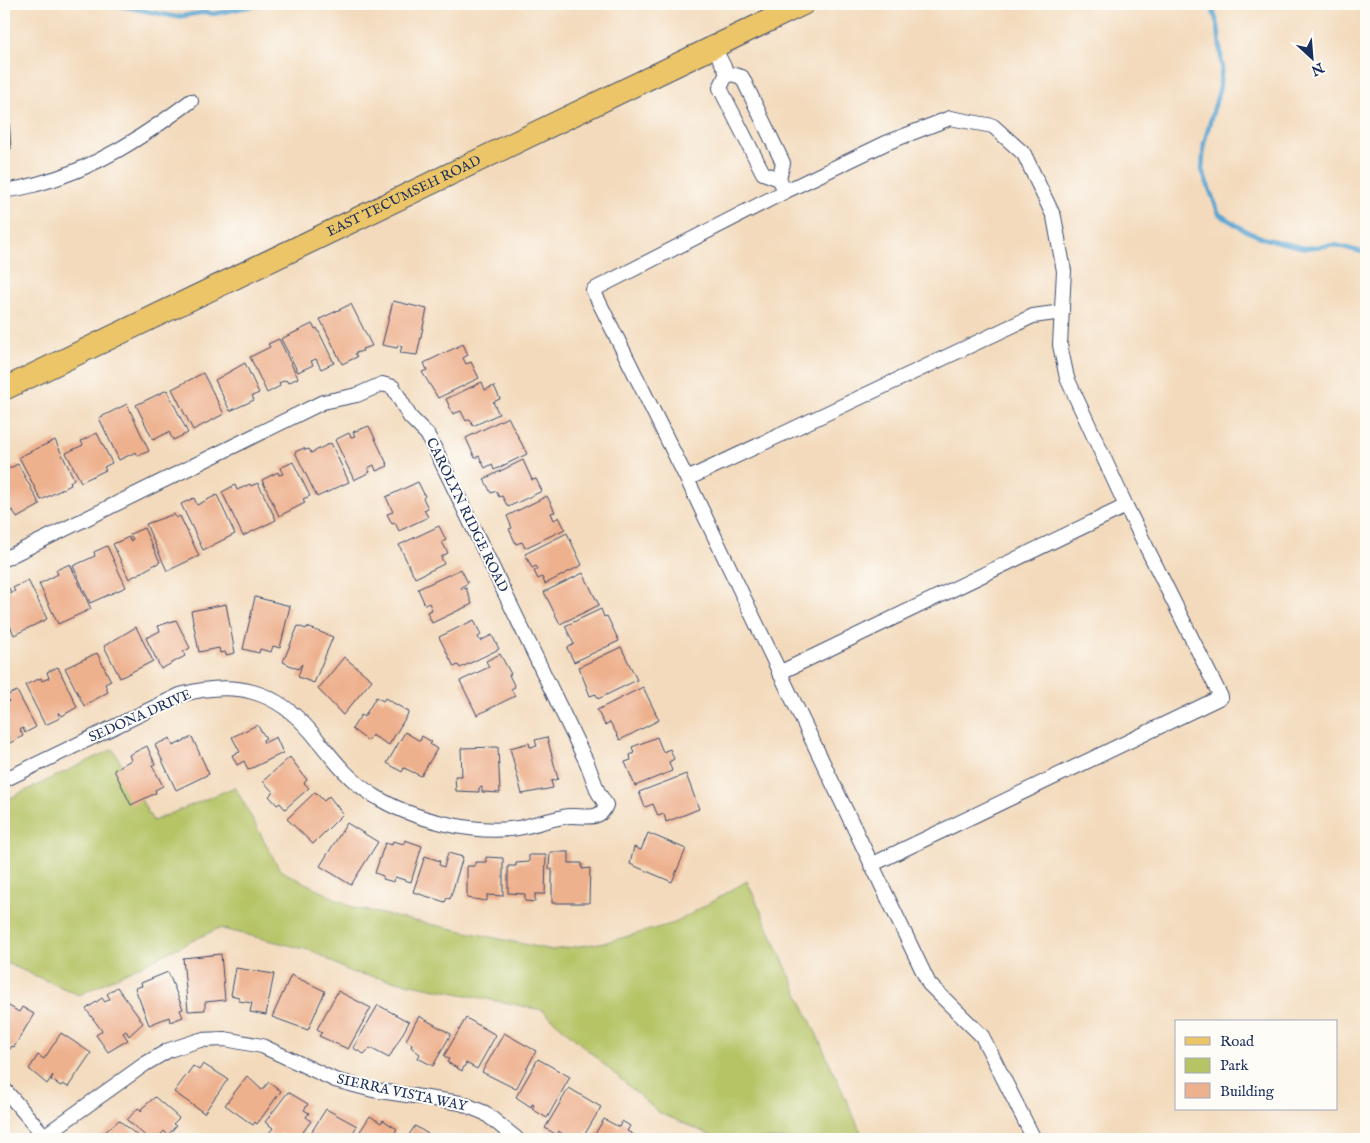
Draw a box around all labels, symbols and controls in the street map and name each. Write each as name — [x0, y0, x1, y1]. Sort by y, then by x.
north arrow — [1288, 32, 1338, 82]
text: N — [1308, 58, 1328, 80]
street label: EAST TECUMSEH ROAD — [324, 151, 484, 241]
street label: CAROLYN RIDGE ROAD — [422, 435, 512, 595]
street label: SEDONA DRIVE — [86, 685, 194, 747]
legend — [1175, 1020, 1338, 1110]
text: Road — [1220, 1032, 1255, 1051]
text: Park — [1220, 1056, 1250, 1075]
street label: SIERRA VISTA WAY — [335, 1070, 470, 1116]
text: Building — [1220, 1082, 1275, 1101]

